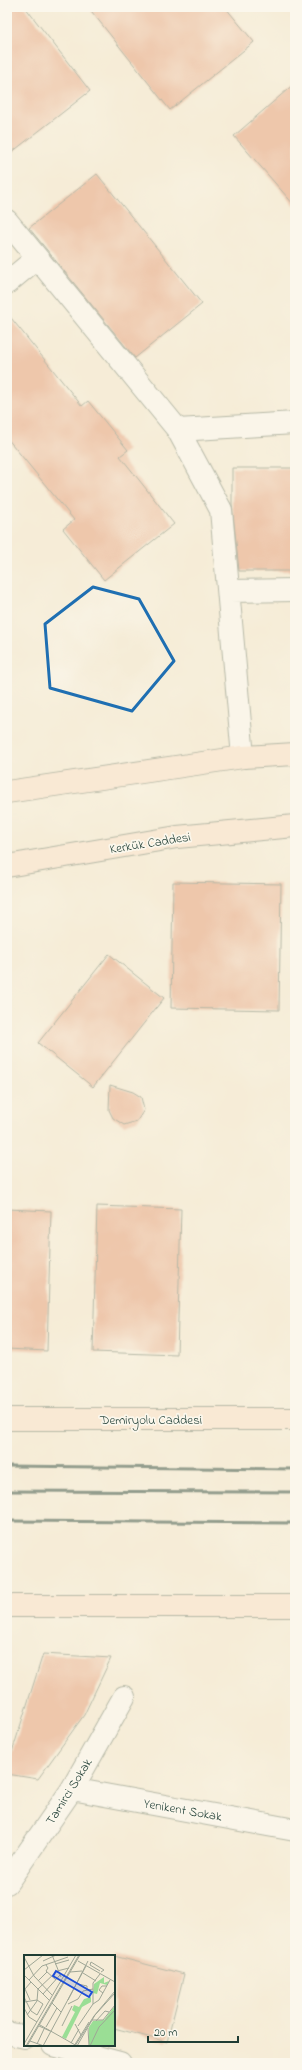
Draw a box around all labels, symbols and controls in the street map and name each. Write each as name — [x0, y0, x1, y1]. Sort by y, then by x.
street label: Kerkük Caddesi — [108, 828, 192, 859]
street label: Demiryolu Caddesi — [99, 1411, 202, 1431]
street label: Tamirci Sokak — [41, 1755, 97, 1829]
street label: Yenikent Sokak — [142, 1794, 224, 1827]
inset map — [24, 1955, 115, 2046]
scale bar — [148, 2018, 238, 2044]
text: 20 m — [154, 2024, 177, 2042]

